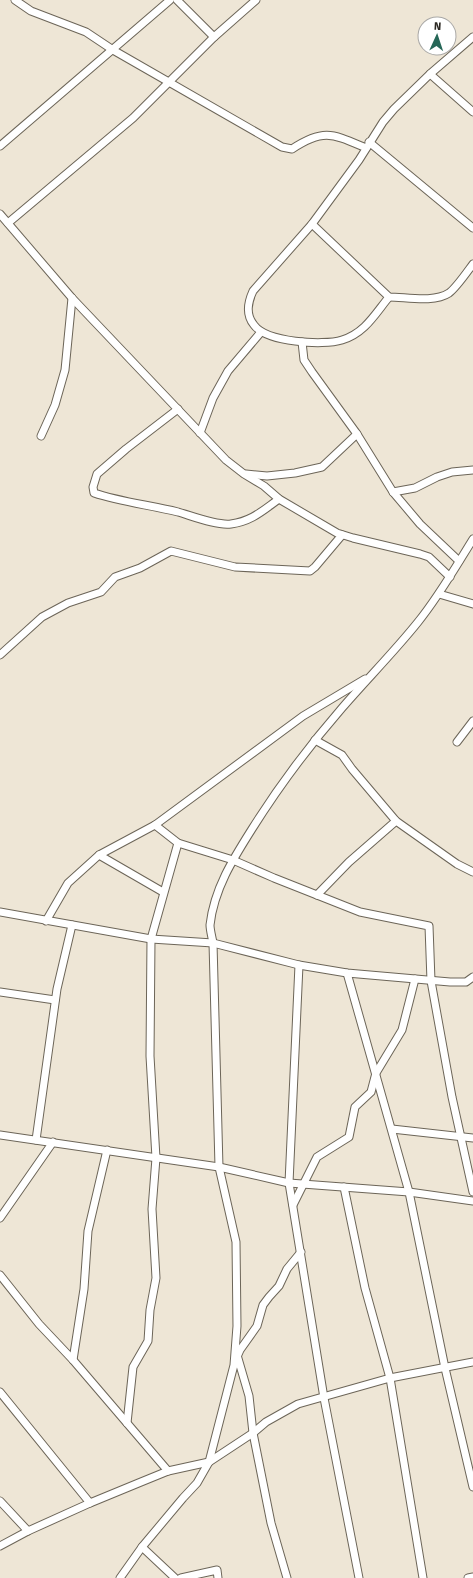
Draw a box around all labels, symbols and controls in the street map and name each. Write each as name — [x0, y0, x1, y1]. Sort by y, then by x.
north arrow — [417, 16, 457, 56]
text: N — [434, 20, 441, 33]

